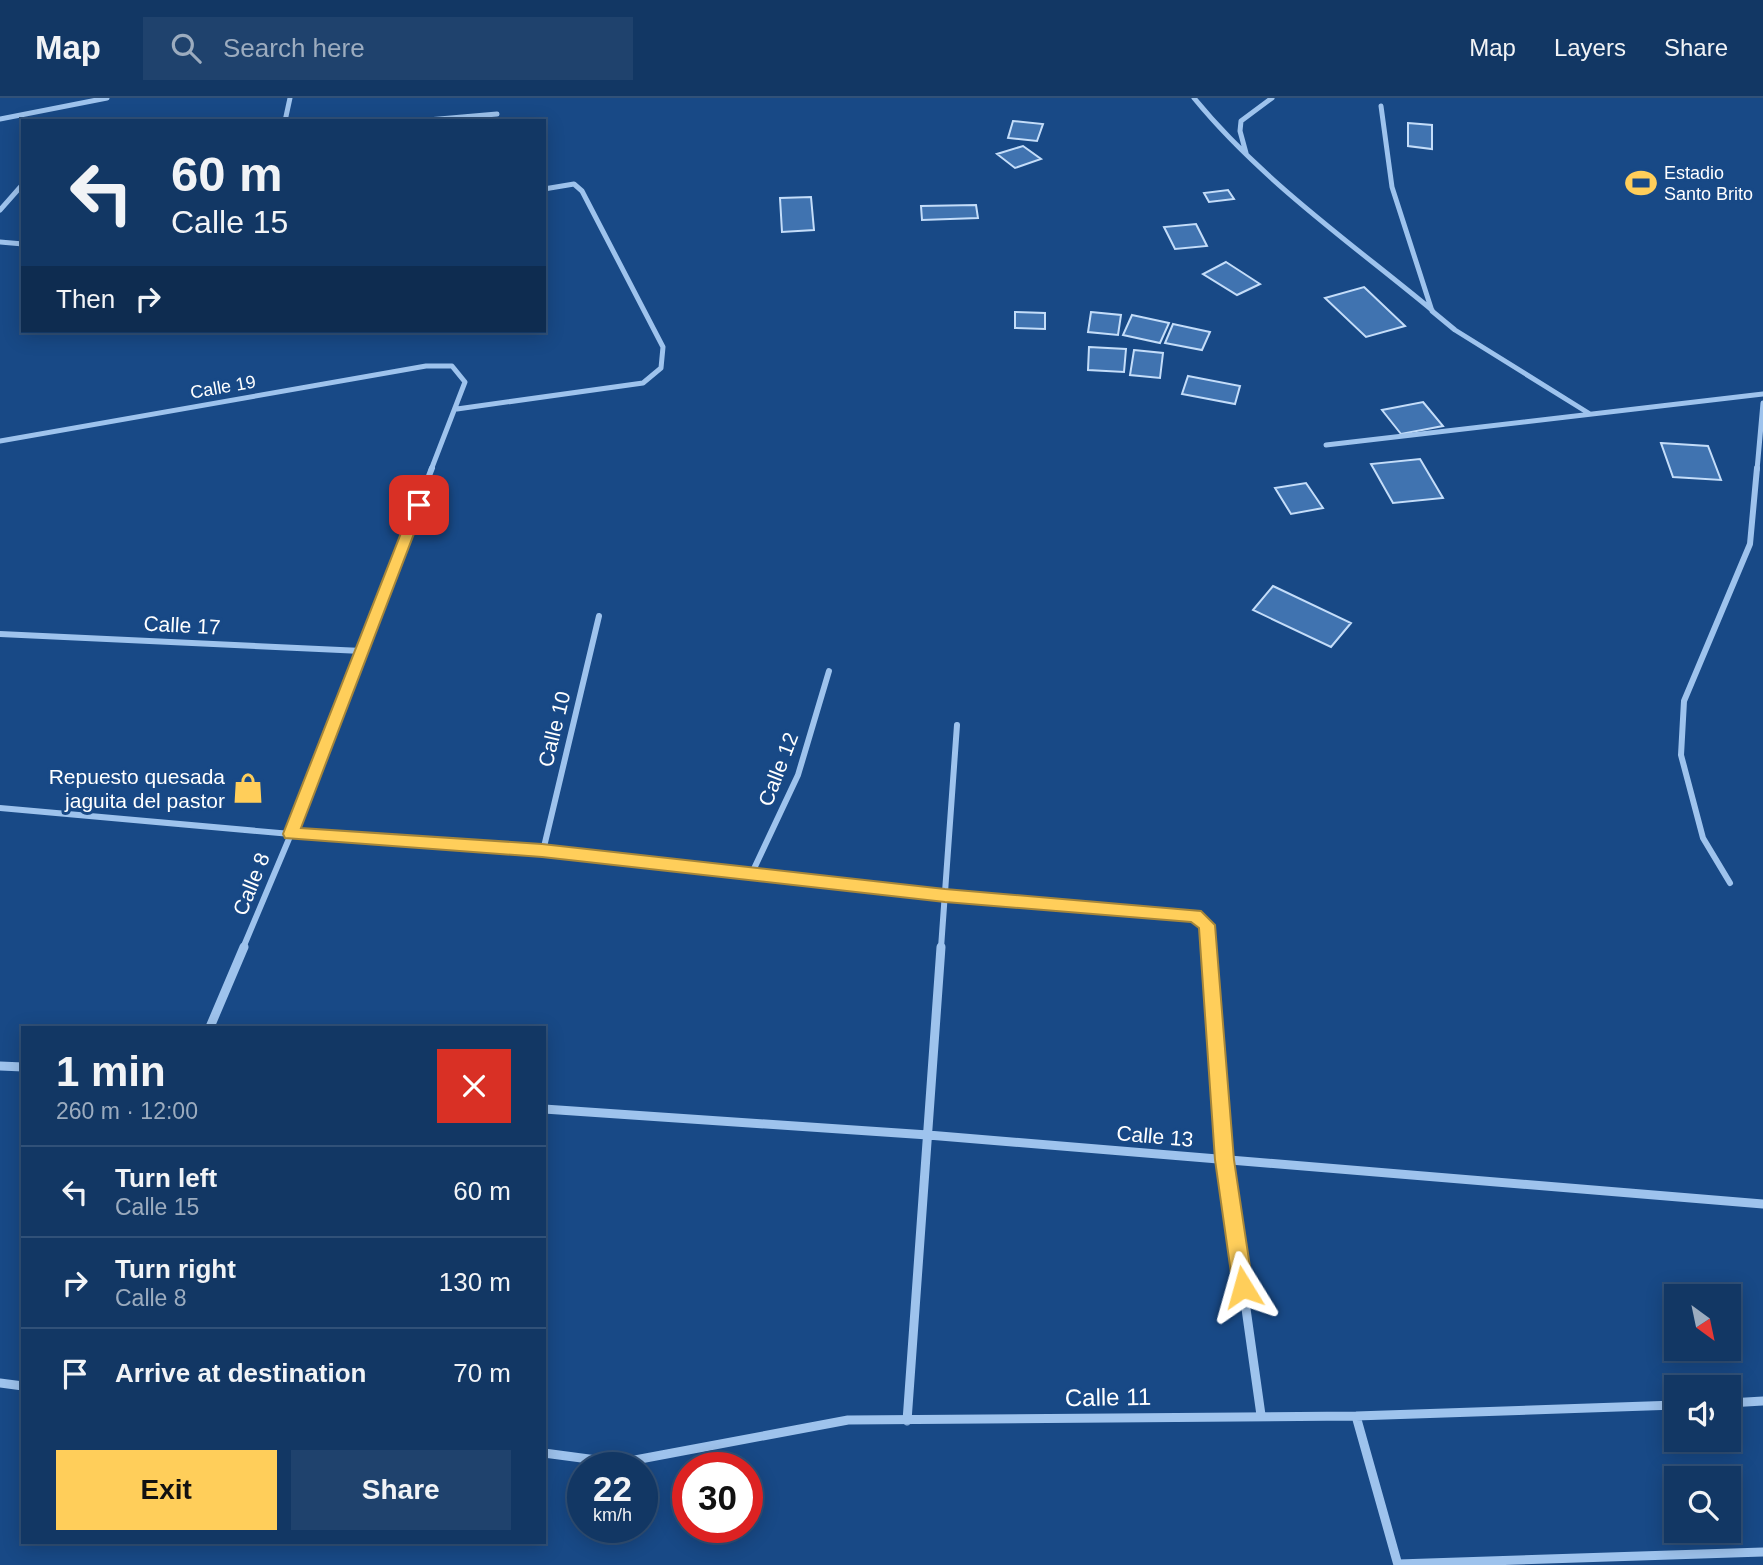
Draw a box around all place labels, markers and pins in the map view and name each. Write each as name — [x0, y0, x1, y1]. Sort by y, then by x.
place label: Estadio Santo Brito — [1664, 163, 1753, 204]
sports icon: Estadio Santo Brito — [1624, 166, 1658, 200]
pin — [389, 475, 449, 535]
place label: Repuesto quesada jaguita del pastor — [49, 765, 225, 812]
shop icon: Repuesto quesada jaguita del pastor — [231, 771, 265, 805]

